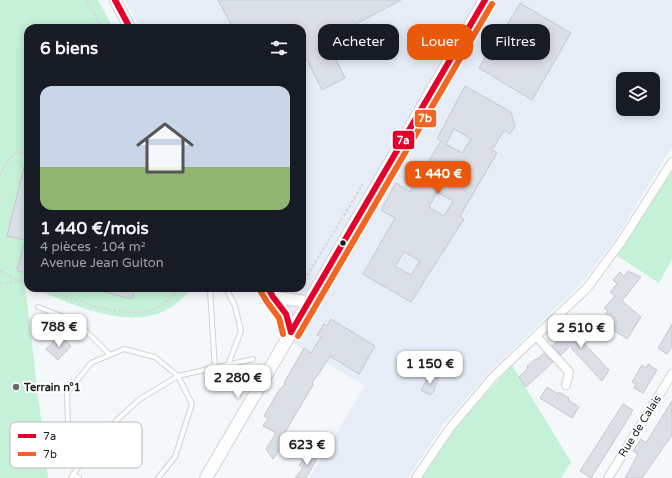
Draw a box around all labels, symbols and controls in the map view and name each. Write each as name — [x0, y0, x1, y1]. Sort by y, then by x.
chip: Acheter — [318, 24, 399, 60]
chip: Louer — [407, 24, 473, 60]
chip: Filtres — [481, 24, 550, 60]
icon: filters — [268, 37, 290, 59]
text: 6 biens — [40, 38, 98, 59]
map controls — [616, 72, 660, 116]
button: layers — [616, 72, 660, 116]
line badge: 7b — [414, 109, 437, 128]
icon: home — [129, 112, 201, 184]
text: 7b — [418, 112, 432, 125]
line badge: 7a — [392, 130, 415, 150]
text: 7a — [396, 134, 410, 147]
pin: 1 440 € — [401, 161, 475, 195]
text: 1 440 € — [414, 166, 462, 182]
text: 1 440 €/mois — [40, 218, 149, 239]
unlabelled marker — [338, 238, 348, 248]
text: 4 pièces · 104 m² — [40, 239, 146, 255]
text: Avenue Jean Guiton — [40, 255, 164, 271]
pin: 788 € — [31, 314, 87, 348]
pin: 2 510 € — [544, 315, 618, 349]
text: 788 € — [41, 319, 77, 335]
text: 2 510 € — [557, 320, 605, 336]
pin: 1 150 € — [393, 351, 467, 385]
text: 1 150 € — [406, 356, 454, 372]
pin: 2 280 € — [201, 365, 275, 399]
text: 2 280 € — [214, 370, 262, 386]
place label: Terrain n°1 — [23, 381, 81, 394]
marker: Terrain n°1 — [11, 382, 21, 392]
street label: Rue de Calais — [616, 393, 664, 459]
legend — [10, 422, 142, 468]
text: 7a — [43, 430, 56, 443]
pin: 623 € — [279, 432, 335, 466]
text: 623 € — [289, 437, 325, 453]
text: 7b — [43, 448, 57, 461]

